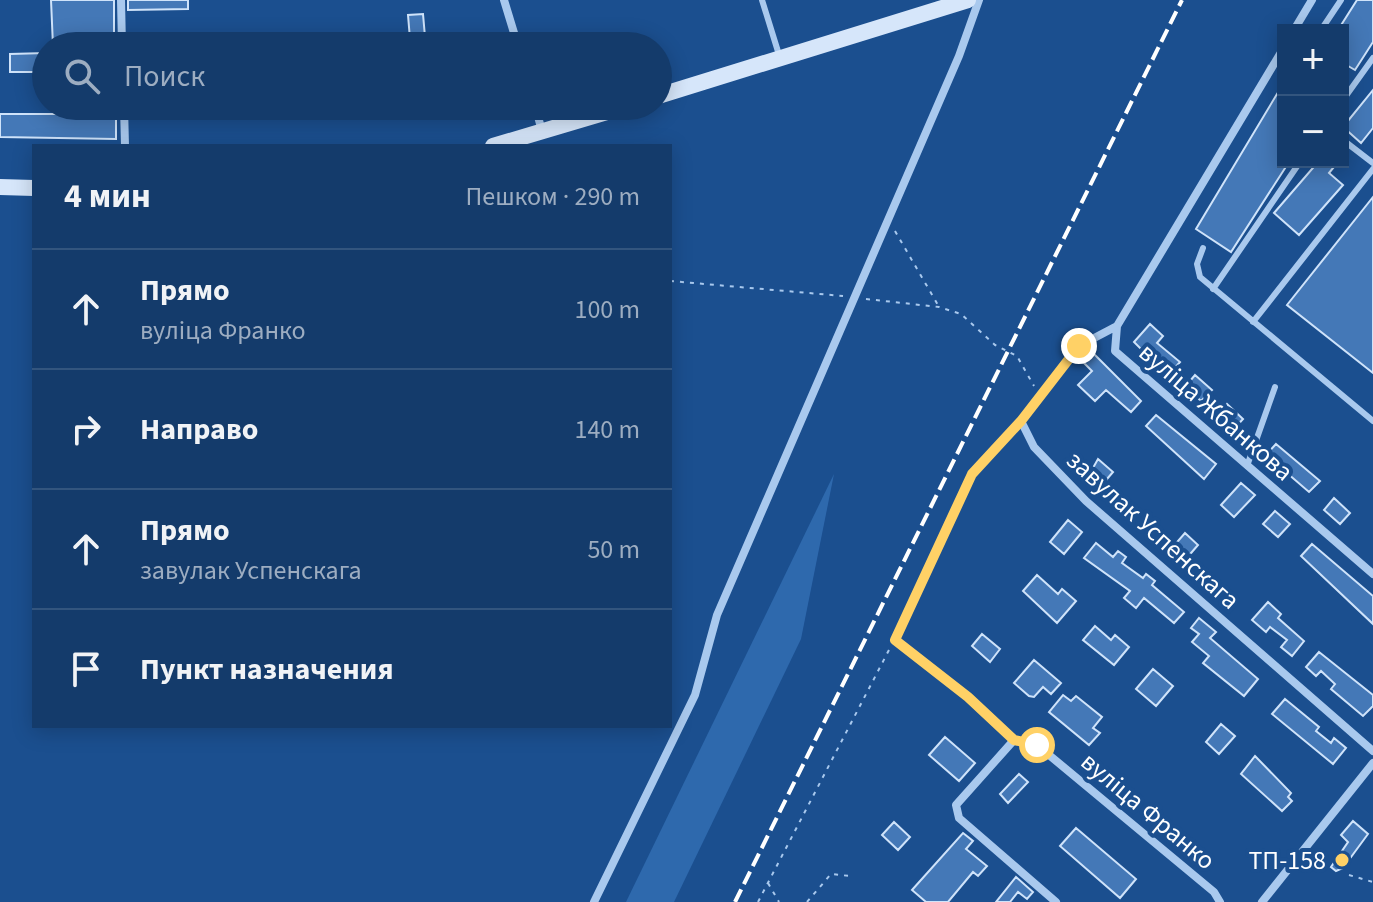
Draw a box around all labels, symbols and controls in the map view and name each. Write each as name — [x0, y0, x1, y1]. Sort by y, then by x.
map controls — [1277, 24, 1349, 168]
button: + — [1277, 24, 1349, 96]
search box — [32, 32, 672, 120]
icon: search — [60, 54, 104, 98]
text: Поиск — [124, 55, 205, 98]
button: − — [1277, 96, 1349, 168]
text: 4 мин — [64, 172, 151, 221]
text: Пешком · 290 m — [465, 178, 640, 215]
text: Прямо — [140, 269, 230, 312]
icon: ahead — [64, 287, 108, 331]
text: 100 m — [574, 291, 640, 328]
text: вуліца Франко — [140, 312, 306, 349]
route end — [1061, 328, 1097, 364]
street label: вуліца Жбанкова — [1131, 334, 1301, 490]
icon: right — [64, 407, 108, 451]
text: Направо — [140, 408, 258, 451]
text: 140 m — [574, 411, 640, 448]
street label: завулак Успенскага — [1058, 442, 1248, 618]
text: Прямо — [140, 509, 230, 552]
icon: ahead — [64, 527, 108, 571]
text: 50 m — [587, 531, 640, 568]
text: завулак Успенскага — [140, 552, 362, 589]
icon: arrive — [64, 647, 108, 691]
text: Пункт назначения — [140, 648, 394, 691]
route start — [1019, 727, 1055, 763]
street label: вуліца Франко — [1073, 744, 1223, 878]
place label: ТП-158 — [1248, 842, 1326, 879]
marker: ТП-158 — [1333, 851, 1351, 869]

